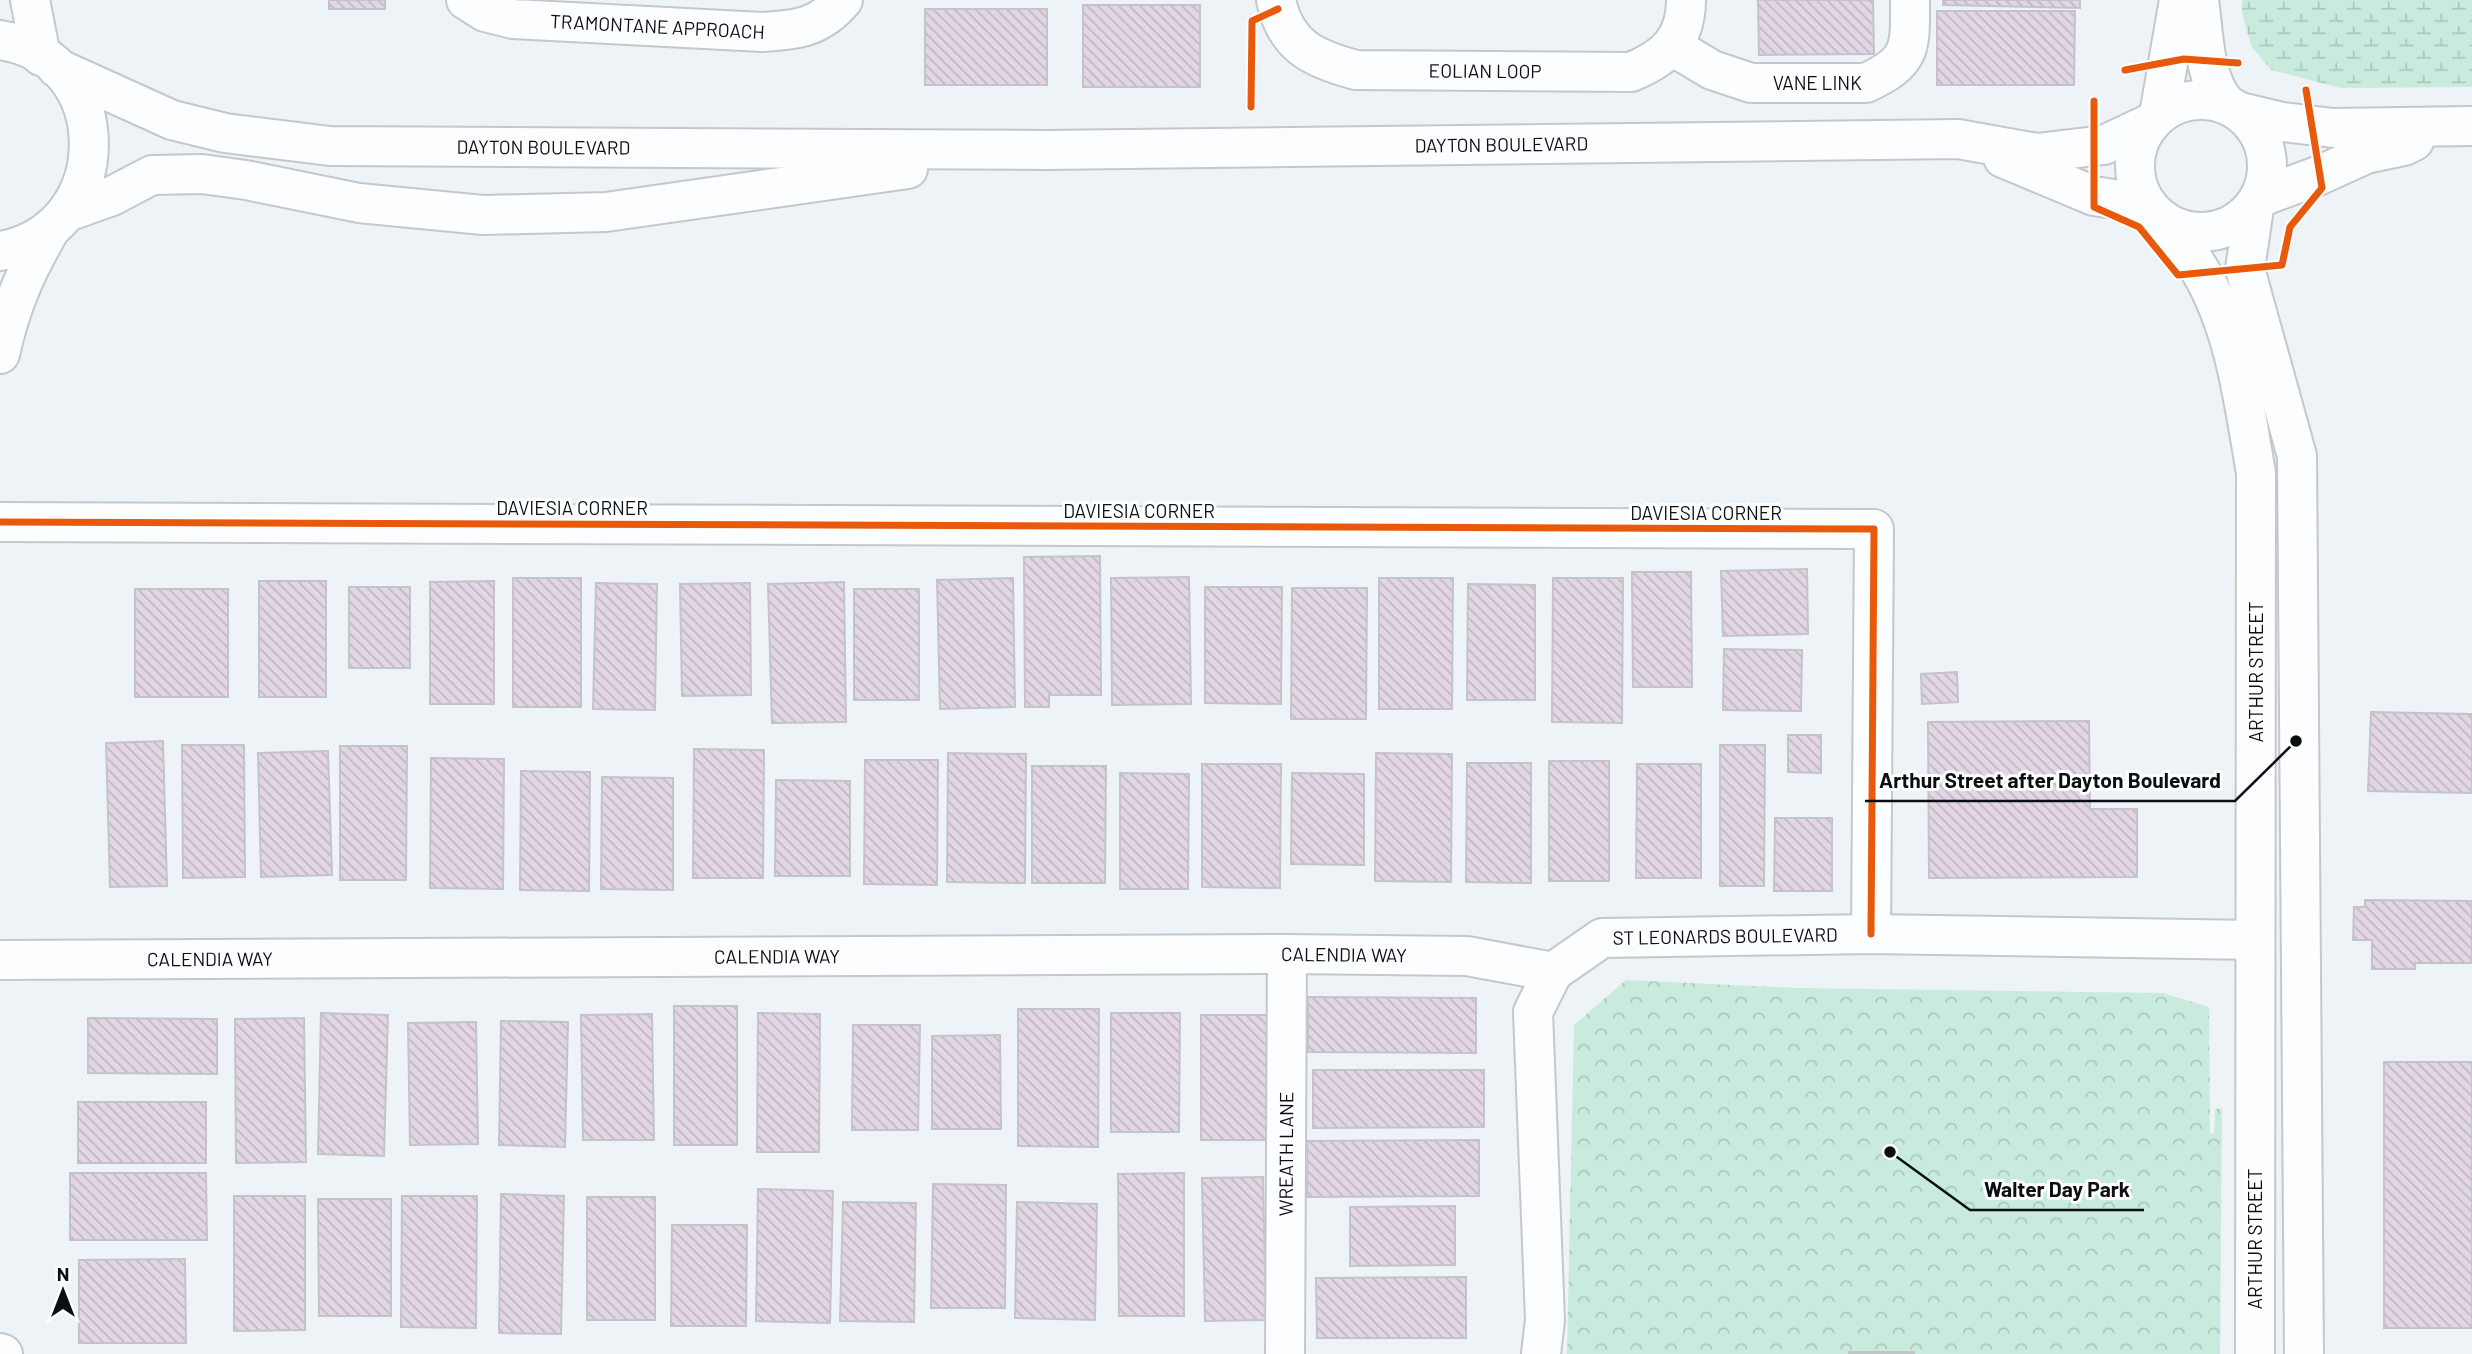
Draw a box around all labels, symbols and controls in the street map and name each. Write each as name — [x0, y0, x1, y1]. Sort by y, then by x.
street label: TRAMONTANE APPROACH — [550, 9, 765, 43]
street label: EOLIAN LOOP — [1429, 59, 1542, 82]
street label: VANE LINK — [1773, 71, 1862, 94]
street label: DAYTON BOULEVARD — [1414, 131, 1588, 157]
street label: DAYTON BOULEVARD — [457, 135, 630, 159]
street label: DAVIESIA CORNER — [496, 496, 648, 519]
street label: DAVIESIA CORNER — [1063, 499, 1215, 522]
street label: DAVIESIA CORNER — [1630, 501, 1782, 524]
street label: ARTHUR STREET — [2244, 601, 2267, 743]
callout: Arthur Street after Dayton Boulevard — [1865, 759, 2235, 801]
text: Arthur Street after Dayton Boulevard — [1879, 767, 2221, 792]
street label: ST LEONARDS BOULEVARD — [1612, 922, 1838, 949]
street label: CALENDIA WAY — [1281, 942, 1407, 966]
street label: CALENDIA WAY — [714, 944, 840, 968]
street label: CALENDIA WAY — [147, 947, 273, 970]
street label: WREATH LANE — [1274, 1092, 1297, 1216]
callout: Walter Day Park — [1970, 1168, 2144, 1210]
street label: ARTHUR STREET — [2243, 1168, 2266, 1310]
text: Walter Day Park — [1984, 1176, 2130, 1201]
north arrow — [28, 1256, 98, 1326]
text: N — [57, 1262, 69, 1285]

